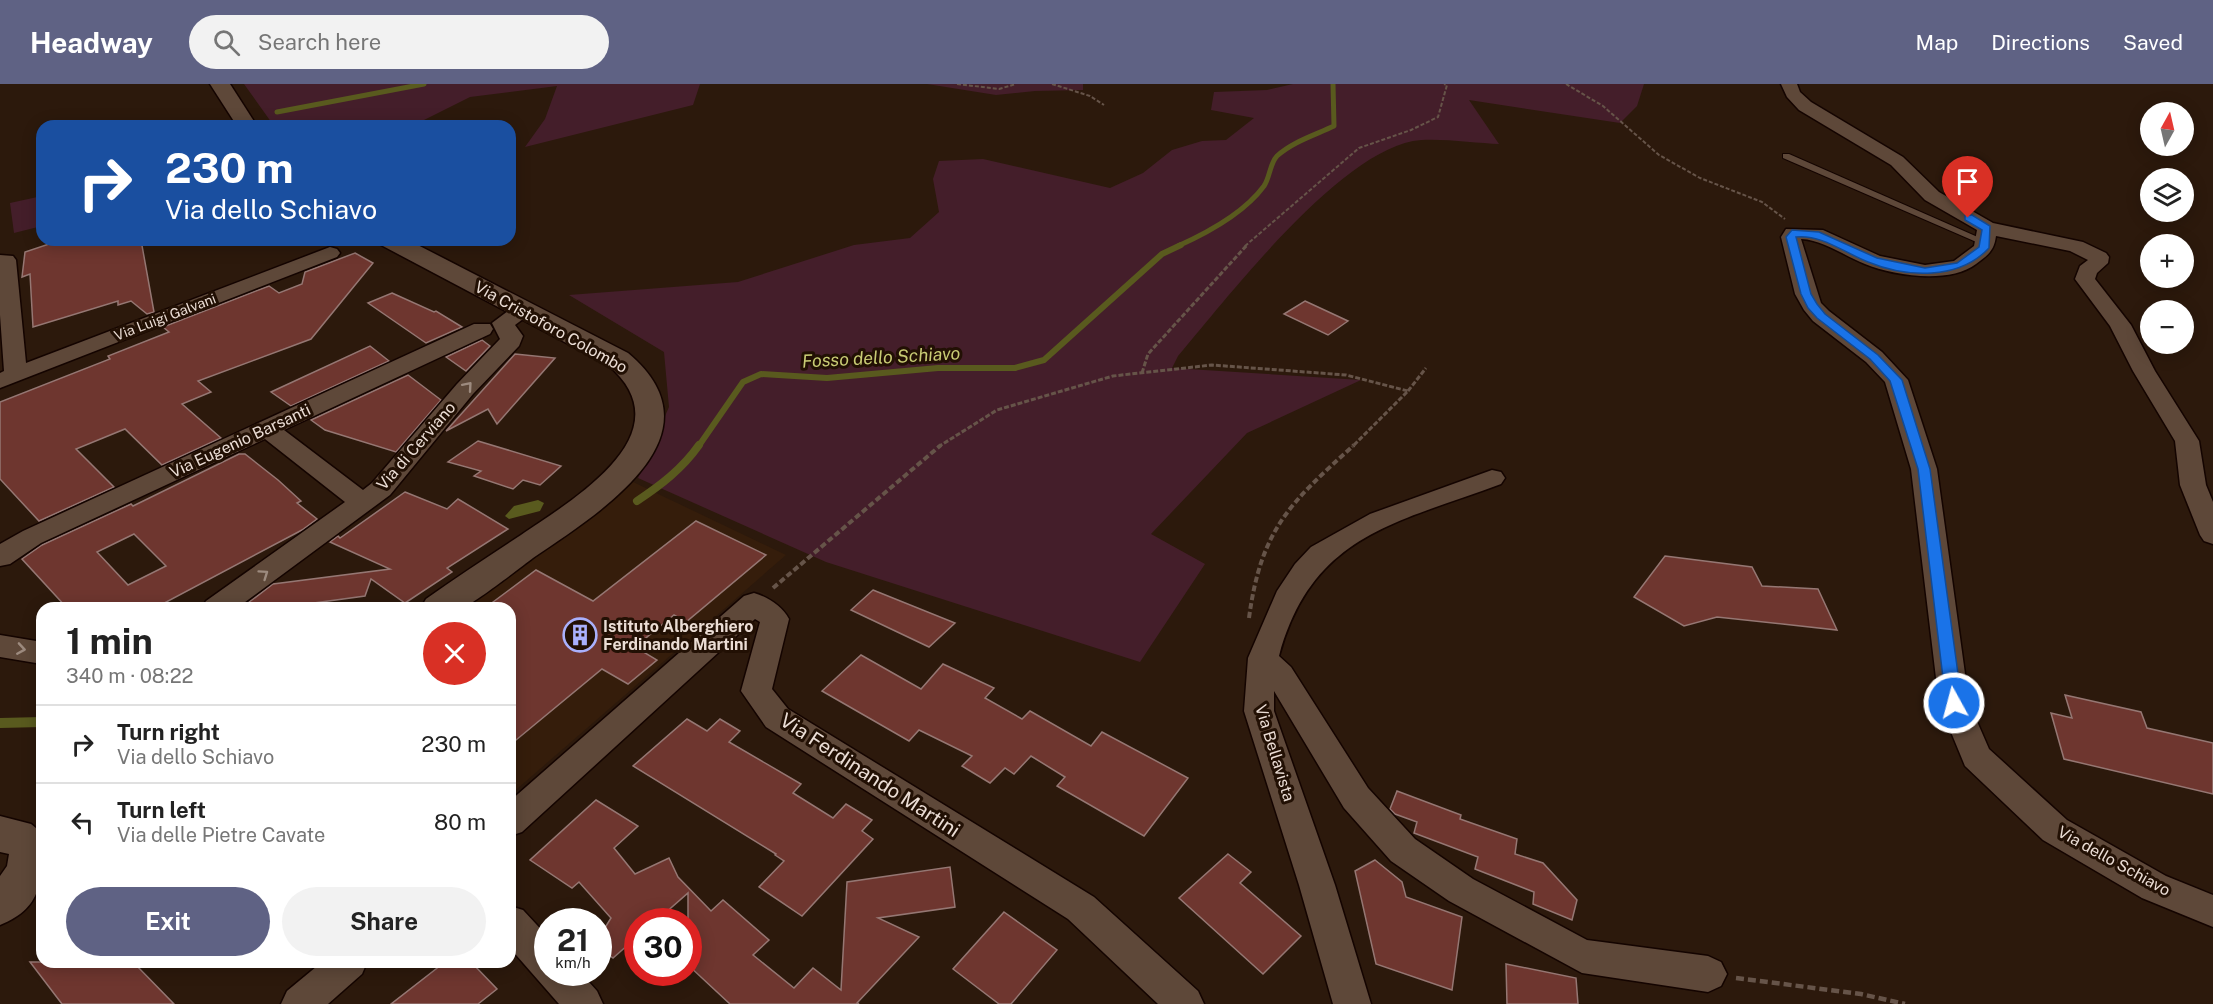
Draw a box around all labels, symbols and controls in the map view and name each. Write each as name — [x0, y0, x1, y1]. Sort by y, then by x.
search box — [189, 15, 609, 69]
text: Headway — [30, 26, 153, 59]
icon: search — [210, 26, 243, 59]
text: Search here — [258, 29, 381, 55]
text: Map — [1916, 30, 1958, 55]
text: Directions — [1991, 30, 2090, 55]
text: Saved — [2123, 30, 2183, 55]
north arrow — [2140, 102, 2194, 156]
map controls — [2140, 102, 2194, 354]
text: 230 m — [165, 143, 294, 192]
icon: right — [66, 144, 144, 222]
pin — [1942, 156, 1993, 218]
icon: arrive — [1951, 165, 1984, 198]
button: layers — [2140, 168, 2194, 222]
text: Via dello Schiavo — [165, 193, 377, 225]
button: + — [2140, 234, 2194, 288]
street label: Via Cristoforo Colombo — [471, 277, 631, 377]
street label: Via Luigi Galvani — [112, 290, 218, 344]
button: − — [2140, 300, 2194, 354]
water label: Fosso dello Schiavo — [801, 342, 961, 372]
one-way arrow — [461, 382, 472, 393]
street label: Via di Cerviano — [373, 398, 459, 494]
street label: Via Eugenio Barsanti — [167, 400, 313, 482]
one-way arrow — [258, 570, 269, 581]
building icon: Istituto Alberghiero Ferdinando Martini — [562, 617, 598, 653]
place label: Istituto Alberghiero Ferdinando Martini — [603, 617, 754, 654]
text: 1 min — [66, 620, 153, 662]
button: close — [423, 622, 486, 685]
one-way arrow — [16, 643, 26, 655]
text: 340 m · 08:22 — [66, 664, 194, 688]
position arrow — [1922, 671, 1986, 735]
street label: Via Bellavista — [1251, 702, 1299, 804]
street label: Via Ferdinando Martini — [776, 708, 964, 842]
text: Turn right — [117, 719, 220, 745]
icon: right — [66, 728, 99, 761]
text: 230 m — [421, 731, 486, 757]
text: Via dello Schiavo — [117, 745, 274, 769]
text: Turn left — [117, 797, 206, 823]
icon: left — [66, 806, 99, 839]
text: 80 m — [434, 809, 486, 835]
street label: Via dello Schiavo — [2054, 822, 2174, 900]
text: Via delle Pietre Cavate — [117, 823, 325, 847]
button: Exit — [66, 887, 270, 956]
button: Share — [282, 887, 486, 956]
speed limit sign: 30 — [624, 908, 702, 986]
text: 21 — [557, 922, 589, 958]
text: km/h — [555, 954, 591, 971]

